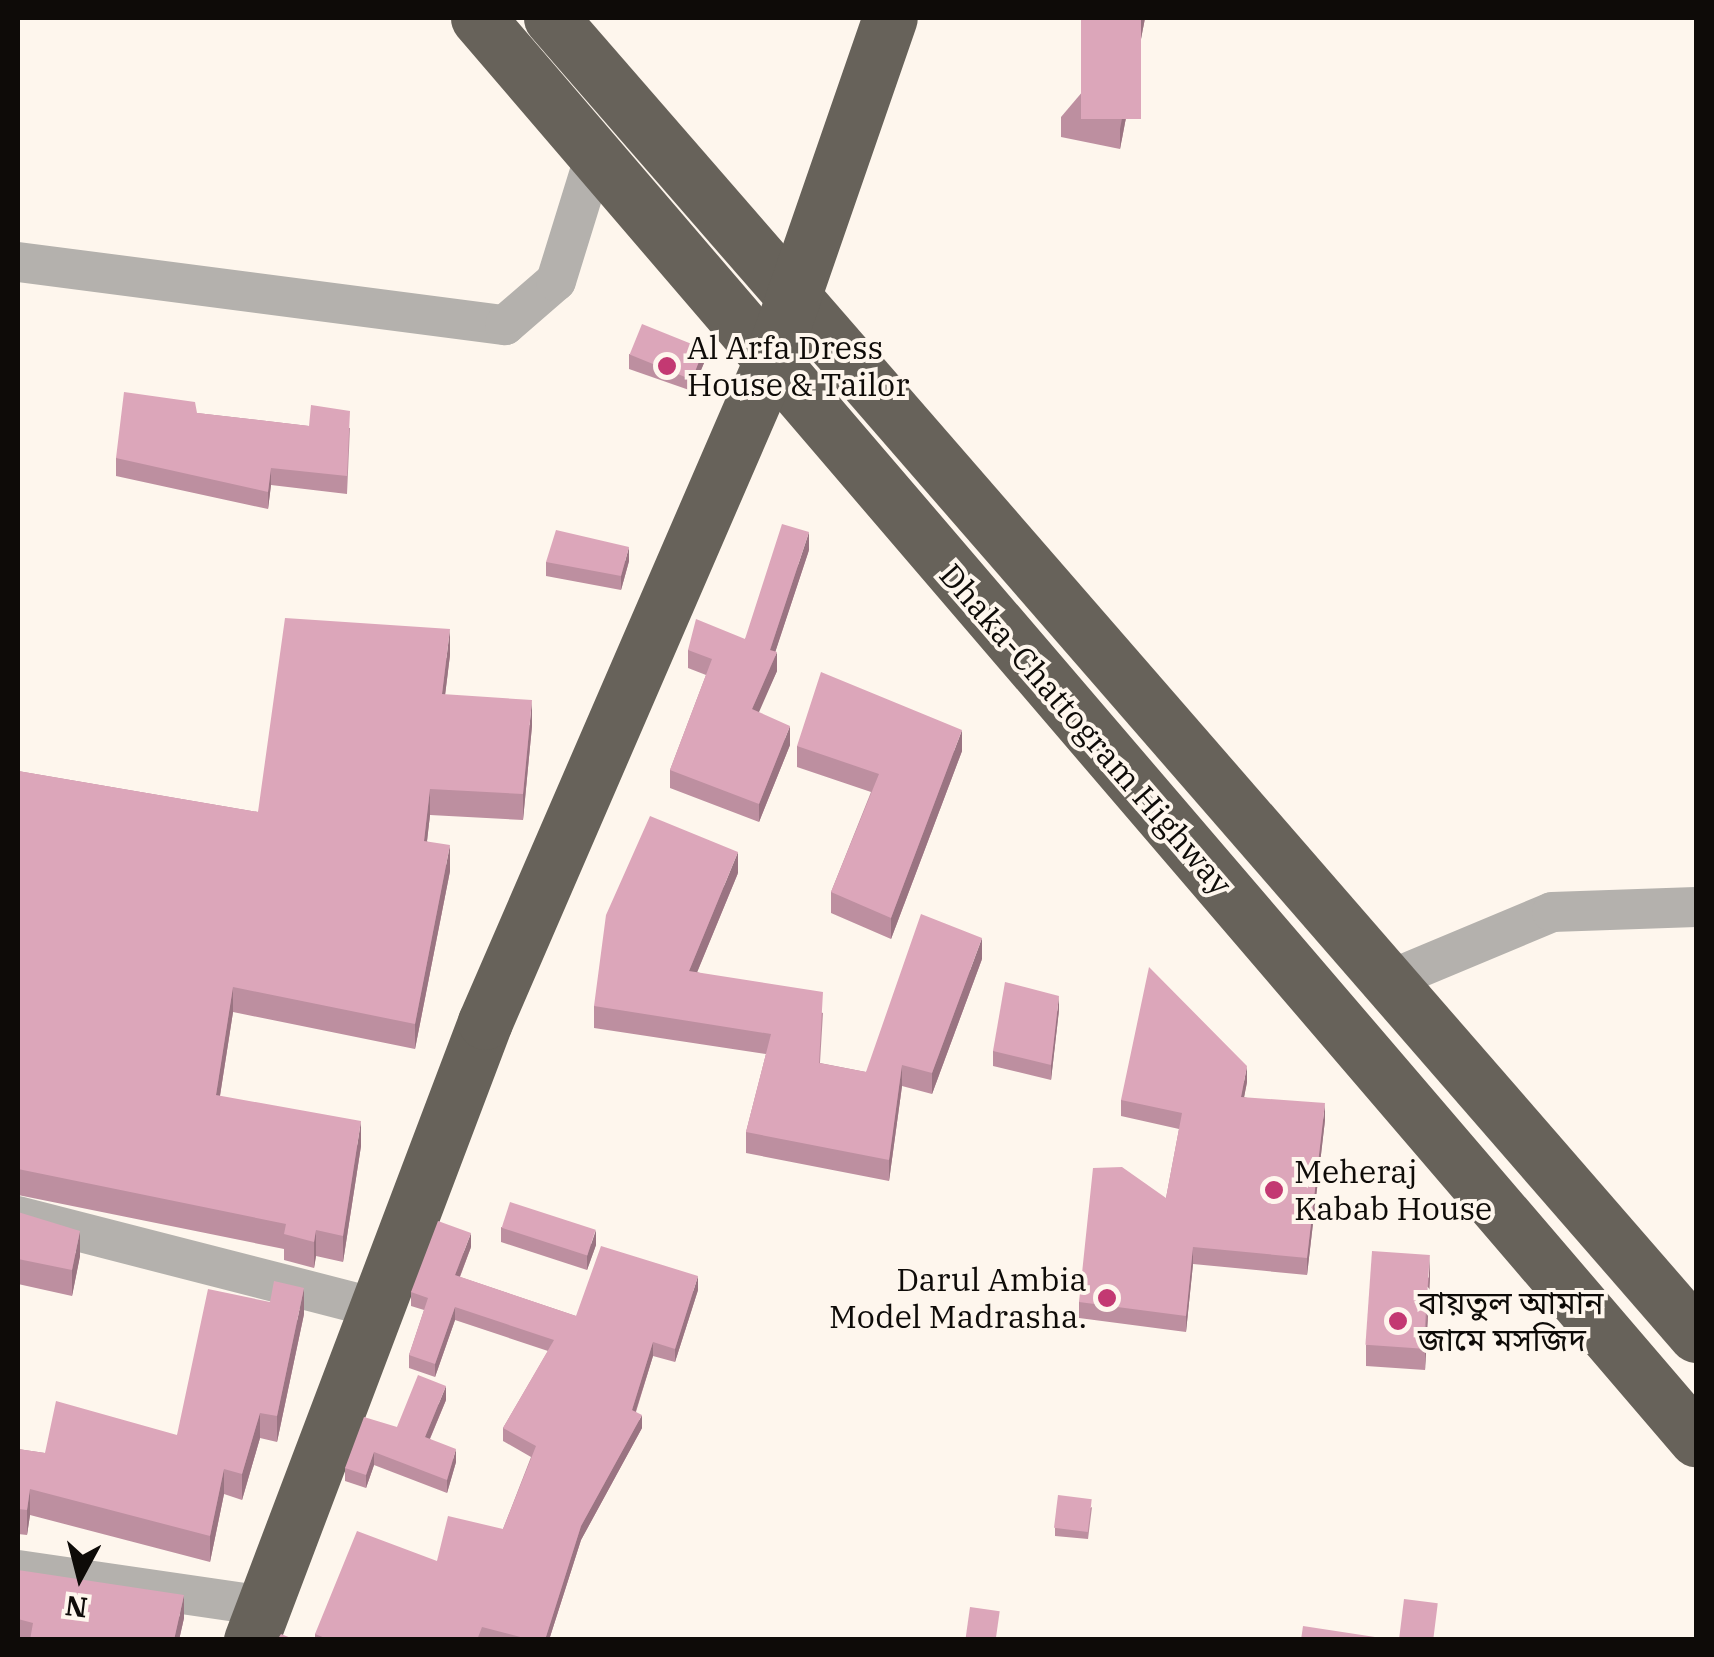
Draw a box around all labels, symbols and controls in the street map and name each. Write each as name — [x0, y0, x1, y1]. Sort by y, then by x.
place label: Al Arfa Dress House & Tailor — [687, 329, 909, 404]
marker: Al Arfa Dress House & Tailor — [656, 355, 678, 377]
street label: Dhaka-Chattogram Highway — [932, 556, 1240, 902]
place label: Meheraj Kabab House — [1294, 1153, 1492, 1228]
marker: Meheraj Kabab House — [1263, 1179, 1285, 1201]
place label: Darul Ambia Model Madrasha. — [829, 1261, 1087, 1336]
place label: বায়তুল আমান জামে মসজিদ — [1418, 1284, 1604, 1359]
marker: Darul Ambia Model Madrasha. — [1096, 1287, 1118, 1309]
marker: বায়তুল আমান জামে মসজিদ — [1387, 1310, 1409, 1332]
north arrow — [30, 1527, 130, 1627]
text: N — [63, 1588, 90, 1627]

